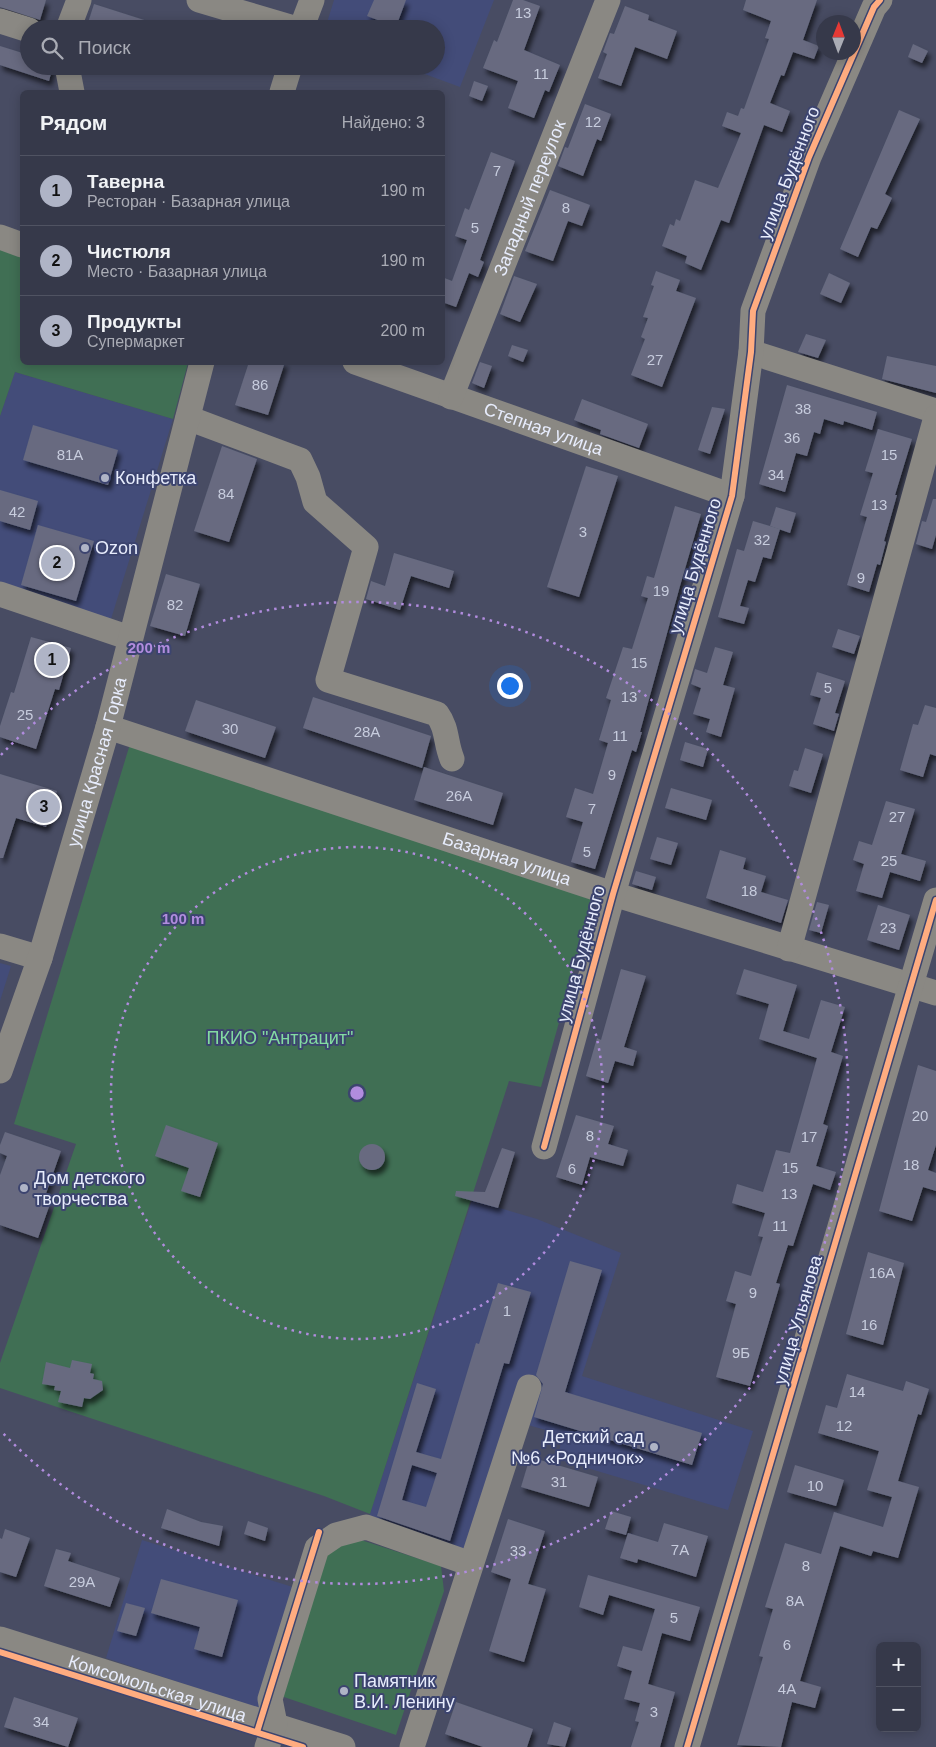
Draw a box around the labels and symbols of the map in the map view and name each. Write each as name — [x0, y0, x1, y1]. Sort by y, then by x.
house number: 13 — [515, 4, 531, 21]
north arrow — [816, 15, 861, 60]
house number: 11 — [533, 65, 549, 82]
street label: улица Будённого — [754, 104, 824, 242]
house number: 12 — [585, 113, 601, 130]
street label: Западный переулок — [490, 117, 570, 279]
house number: 7 — [493, 162, 501, 179]
house number: 8 — [562, 199, 570, 216]
house number: 5 — [471, 219, 479, 236]
house number: 27 — [647, 351, 663, 368]
house number: 86 — [252, 376, 268, 393]
street label: Степная улица — [481, 399, 607, 460]
house number: 38 — [795, 400, 811, 417]
house number: 36 — [784, 429, 800, 446]
house number: 81А — [57, 446, 83, 463]
house number: 15 — [881, 446, 897, 463]
house number: 34 — [768, 466, 784, 483]
place label: Конфетка — [115, 468, 197, 488]
marker: Конфетка — [99, 472, 111, 484]
house number: 84 — [218, 485, 234, 502]
street label: улица Будённого — [665, 496, 725, 636]
house number: 13 — [871, 496, 887, 513]
house number: 42 — [9, 503, 25, 520]
house number: 3 — [579, 523, 587, 540]
house number: 32 — [754, 531, 770, 548]
place label: Ozon — [95, 538, 138, 558]
marker: Ozon — [79, 542, 91, 554]
pin: 2 — [41, 544, 73, 582]
house number: 9 — [857, 569, 865, 586]
house number: 19 — [653, 582, 669, 599]
house number: 82 — [167, 596, 183, 613]
text: 200 m — [128, 639, 170, 656]
pin: 1 — [36, 641, 68, 679]
house number: 15 — [631, 654, 647, 671]
your location — [497, 673, 523, 699]
street label: улица Красная Горка — [63, 674, 131, 849]
house number: 5 — [824, 679, 832, 696]
house number: 13 — [621, 688, 637, 705]
house number: 25 — [17, 706, 33, 723]
house number: 30 — [222, 720, 238, 737]
house number: 28А — [354, 723, 380, 740]
house number: 11 — [612, 727, 628, 744]
house number: 9 — [608, 766, 616, 783]
house number: 26А — [446, 787, 472, 804]
pin: 3 — [28, 788, 60, 826]
house number: 7 — [588, 800, 596, 817]
house number: 27 — [889, 808, 905, 825]
street label: Базарная улица — [440, 828, 575, 890]
house number: 5 — [583, 843, 591, 860]
house number: 25 — [881, 852, 897, 869]
house number: 18 — [741, 882, 757, 899]
street label: улица Будённого — [553, 883, 609, 1025]
text: 100 m — [162, 910, 204, 927]
house number: 23 — [880, 919, 896, 936]
park label: ПКИО "Антрацит" — [207, 1028, 353, 1048]
centre of rings — [348, 1084, 366, 1102]
house number: 20 — [912, 1107, 928, 1124]
house number: 8 — [586, 1127, 594, 1144]
house number: 17 — [801, 1128, 817, 1145]
house number: 18 — [903, 1156, 919, 1173]
house number: 15 — [782, 1159, 798, 1176]
house number: 6 — [568, 1160, 576, 1177]
place label: Дом детского творчества — [34, 1168, 145, 1209]
marker: Дом детского творчества — [18, 1182, 30, 1194]
house number: 13 — [781, 1185, 797, 1202]
house number: 11 — [772, 1217, 788, 1234]
street label: улица Ульянова — [770, 1252, 826, 1387]
house number: 16А — [869, 1264, 895, 1281]
house number: 9 — [749, 1284, 757, 1301]
house number: 1 — [503, 1302, 511, 1319]
house number: 16 — [861, 1316, 877, 1333]
house number: 9Б — [732, 1344, 750, 1361]
house number: 14 — [849, 1383, 865, 1400]
house number: 12 — [836, 1417, 852, 1434]
place label: Детский сад №6 «Родничок» — [511, 1427, 644, 1468]
marker: Детский сад №6 «Родничок» — [648, 1441, 660, 1453]
house number: 31 — [551, 1473, 567, 1490]
house number: 10 — [807, 1477, 823, 1494]
house number: 7А — [671, 1541, 689, 1558]
house number: 33 — [510, 1542, 526, 1559]
house number: 8 — [802, 1557, 810, 1574]
house number: 29А — [69, 1573, 95, 1590]
house number: 8А — [786, 1592, 804, 1609]
house number: 5 — [670, 1609, 678, 1626]
house number: 6 — [783, 1636, 791, 1653]
street label: Комсомольская улица — [66, 1651, 250, 1726]
place label: Памятник В.И. Ленину — [354, 1671, 455, 1712]
house number: 4А — [778, 1680, 796, 1697]
marker: Памятник В.И. Ленину — [338, 1685, 350, 1697]
house number: 3 — [650, 1703, 658, 1720]
house number: 34 — [33, 1713, 49, 1730]

